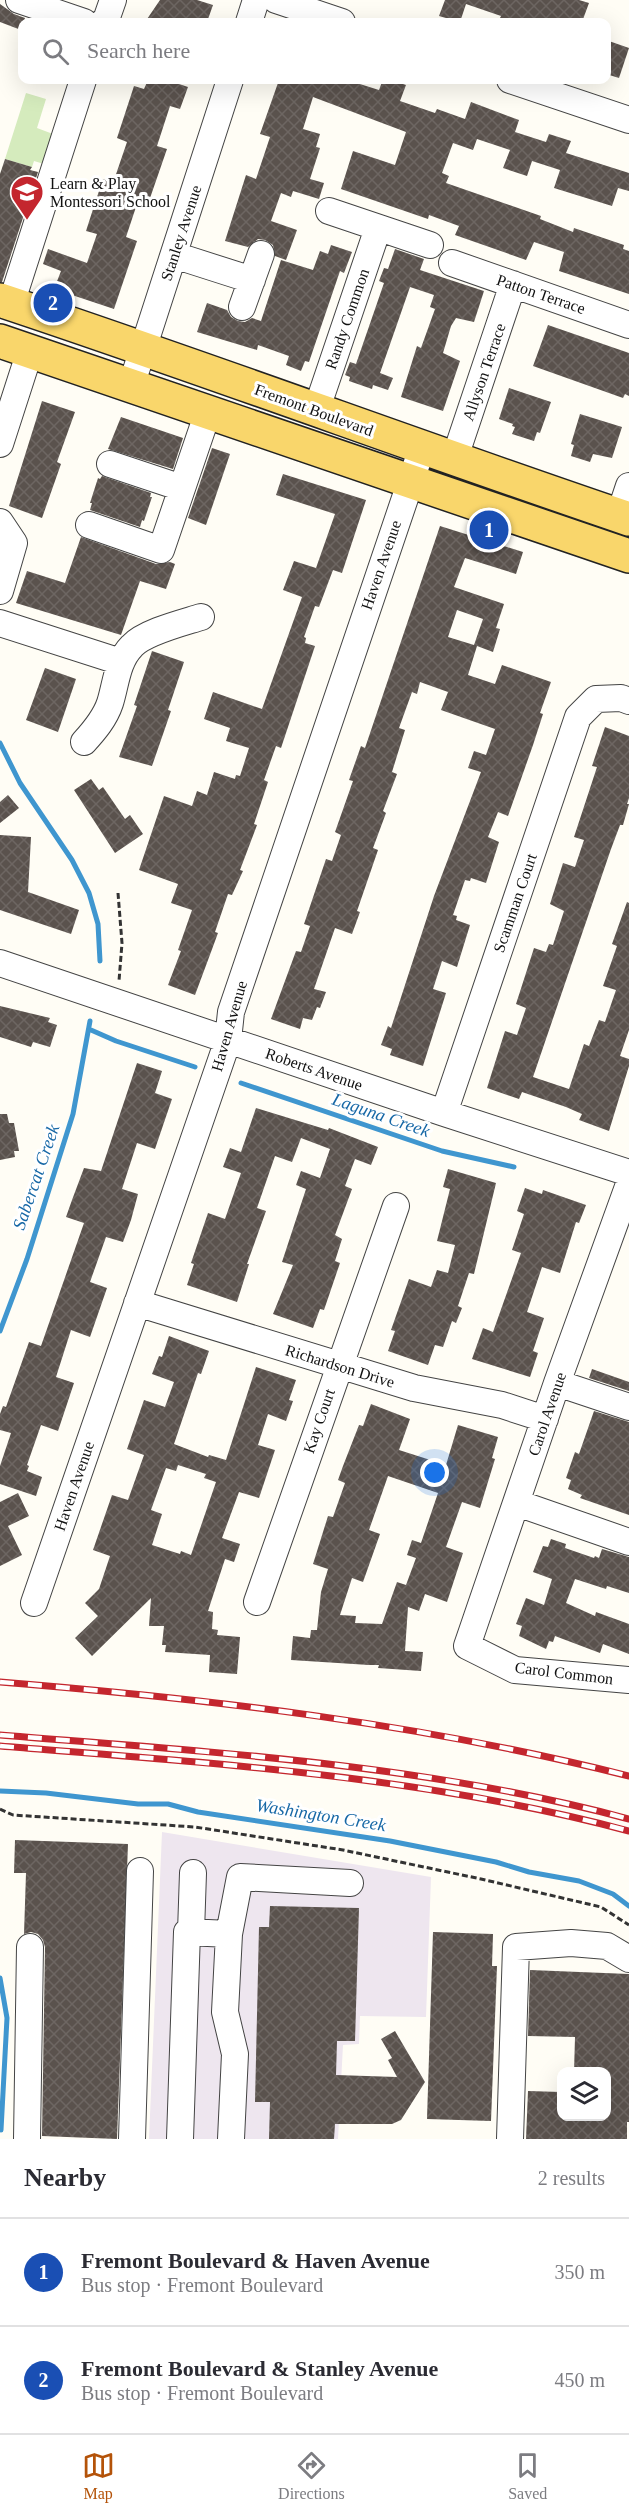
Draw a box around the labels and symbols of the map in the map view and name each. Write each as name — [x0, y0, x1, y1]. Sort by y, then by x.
school or university icon: Learn & Play Montessori School — [9, 174, 45, 221]
place label: Learn & Play Montessori School — [50, 175, 171, 210]
street label: Stanley Avenue — [158, 183, 205, 283]
street label: Randy Common — [322, 266, 373, 372]
street label: Patton Terrace — [495, 271, 587, 317]
pin: 2 — [34, 280, 72, 326]
street label: Allyson Terrace — [459, 321, 510, 423]
street label: Fremont Boulevard — [252, 381, 376, 439]
pin: 1 — [470, 508, 508, 552]
street label: Haven Avenue — [358, 518, 404, 612]
street label: Scamman Court — [490, 851, 540, 955]
street label: Haven Avenue — [208, 979, 250, 1073]
street label: Roberts Avenue — [263, 1044, 365, 1094]
water label: Laguna Creek — [329, 1089, 433, 1141]
water label: Sabercat Creek — [9, 1121, 64, 1232]
street label: Richardson Drive — [283, 1341, 397, 1391]
street label: Carol Avenue — [525, 1370, 569, 1458]
street label: Kay Court — [300, 1386, 339, 1456]
street label: Haven Avenue — [51, 1439, 97, 1533]
your location — [420, 1458, 449, 1487]
street label: Carol Common — [514, 1659, 614, 1687]
water label: Washington Creek — [255, 1795, 388, 1835]

